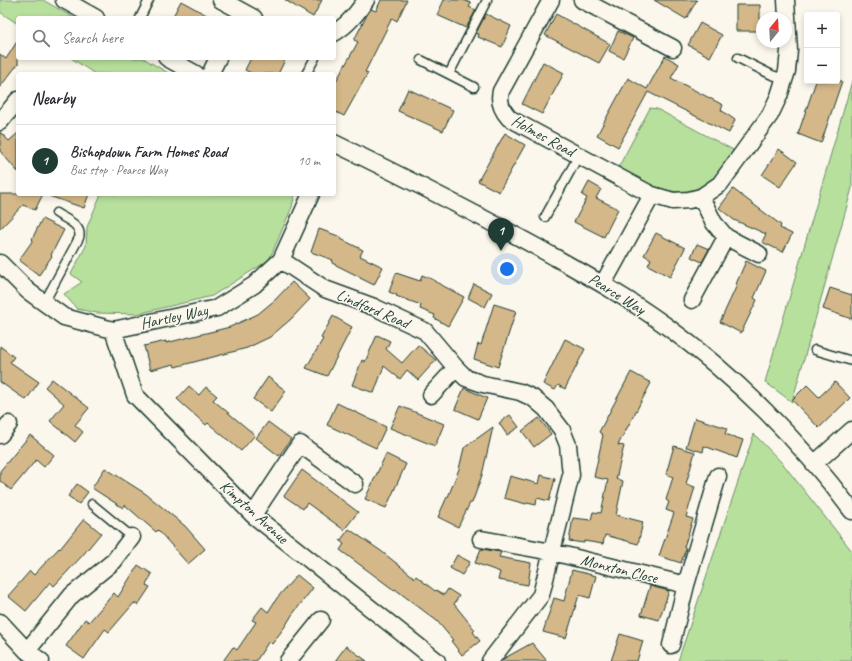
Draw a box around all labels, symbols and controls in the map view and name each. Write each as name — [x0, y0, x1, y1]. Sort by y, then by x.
north arrow — [756, 12, 792, 48]
map controls — [804, 12, 840, 84]
button: + — [804, 12, 840, 48]
search box — [16, 16, 336, 60]
icon: search — [30, 27, 52, 49]
text: Search here — [62, 29, 123, 48]
button: − — [804, 48, 840, 84]
text: Nearby — [32, 88, 75, 109]
street label: Holmes Road — [508, 111, 580, 163]
text: Bishopdown Farm Homes Road — [70, 143, 227, 162]
text: 1 — [42, 153, 48, 169]
text: 10 m — [298, 153, 320, 169]
text: Bus stop · Pearce Way — [70, 162, 167, 178]
pin: 1 — [488, 218, 514, 251]
your location — [497, 259, 517, 279]
street label: Pearce Way — [585, 269, 650, 320]
street label: Lindford Road — [334, 285, 415, 334]
street label: Hartley Way — [139, 300, 211, 334]
street label: Kimpton Avenue — [216, 476, 294, 549]
street label: Monxton Close — [579, 550, 661, 589]

